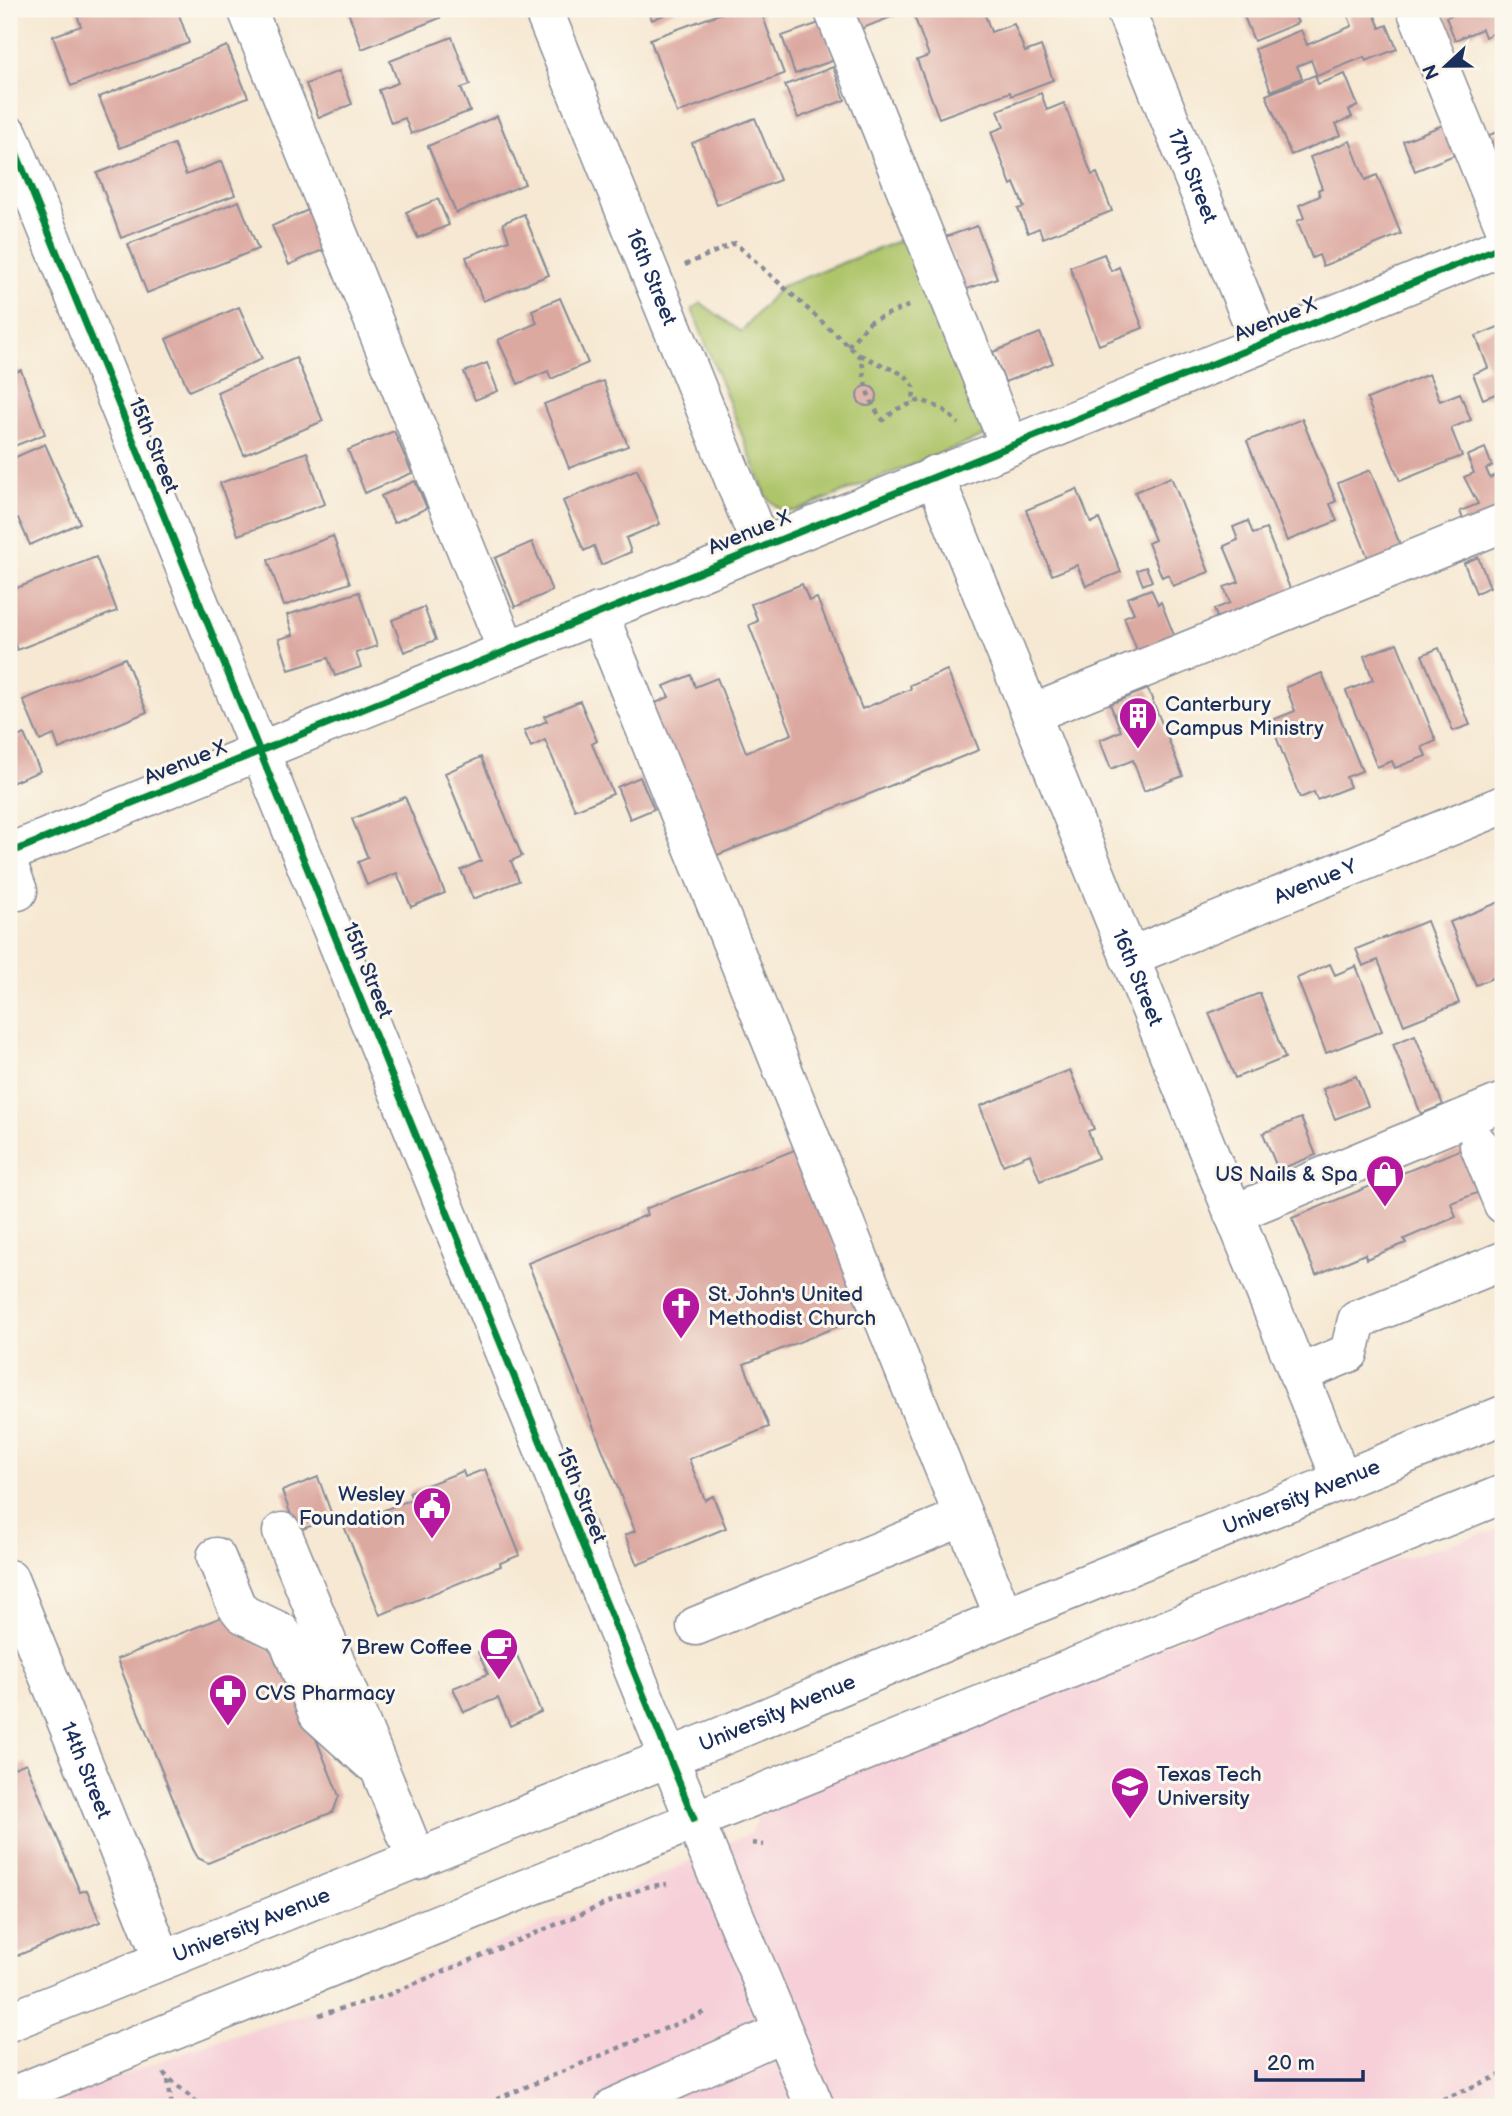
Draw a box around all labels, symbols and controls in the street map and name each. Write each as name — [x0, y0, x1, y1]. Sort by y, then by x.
north arrow — [1410, 32, 1480, 102]
text: N — [1418, 61, 1445, 83]
street label: 17th Street — [1162, 125, 1223, 227]
street label: 16th Street — [620, 225, 682, 329]
street label: Avenue X — [1230, 292, 1320, 347]
street label: 15th Street — [123, 394, 184, 497]
street label: Avenue X — [704, 505, 794, 560]
place label: Canterbury Campus Ministry — [1165, 692, 1324, 741]
building icon: Canterbury Campus Ministry — [1117, 695, 1159, 750]
street label: Avenue X — [140, 735, 230, 790]
street label: Avenue Y — [1270, 854, 1361, 910]
street label: 15th Street — [337, 919, 398, 1022]
street label: 16th Street — [1106, 925, 1168, 1030]
shop icon: US Nails & Spa — [1364, 1153, 1406, 1208]
place label: US Nails & Spa — [1215, 1162, 1358, 1187]
place label: St. John's United Methodist Church — [708, 1282, 876, 1331]
church icon: St. John's United Methodist Church — [660, 1285, 702, 1340]
street label: 15th Street — [551, 1444, 612, 1547]
street label: University Avenue — [1219, 1454, 1384, 1540]
place label: Wesley Foundation — [299, 1482, 406, 1531]
public building icon: Wesley Foundation — [411, 1485, 453, 1540]
cafe icon: 7 Brew Coffee — [478, 1626, 520, 1681]
place label: 7 Brew Coffee — [341, 1635, 472, 1660]
street label: University Avenue — [695, 1669, 859, 1757]
pharmacy icon: CVS Pharmacy — [207, 1672, 249, 1727]
place label: CVS Pharmacy — [255, 1681, 396, 1706]
street label: 14th Street — [55, 1718, 117, 1823]
place label: Texas Tech University — [1157, 1762, 1262, 1811]
school or university icon: Texas Tech University — [1109, 1765, 1151, 1820]
street label: University Avenue — [169, 1883, 334, 1968]
scale bar — [1256, 2039, 1363, 2083]
text: 20 m — [1267, 2051, 1315, 2076]

